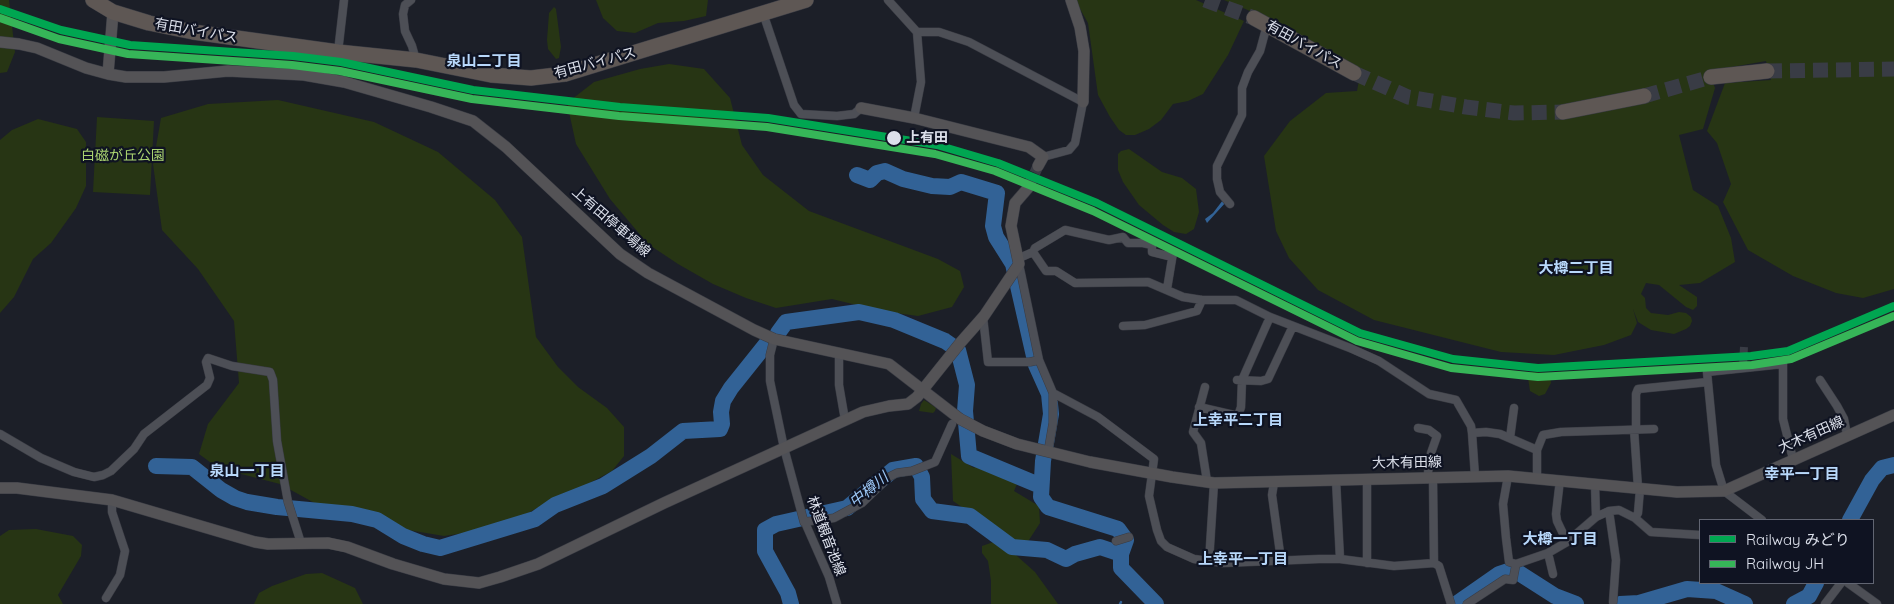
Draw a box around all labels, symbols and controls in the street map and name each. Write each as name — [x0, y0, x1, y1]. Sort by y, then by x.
street label: 有田バイパス — [153, 15, 239, 47]
street label: 有田バイパス — [1263, 17, 1345, 73]
street label: 有田バイパス — [552, 44, 638, 82]
district label: 泉山二丁目 — [447, 52, 521, 70]
marker: 上有田 — [885, 129, 903, 147]
place label: 上有田 — [906, 130, 948, 146]
park label: 白磁が丘公園 — [81, 148, 165, 164]
street label: 上有田停車場線 — [569, 184, 653, 260]
district label: 大樽二丁目 — [1539, 259, 1613, 277]
district label: 上幸平二丁目 — [1193, 411, 1283, 429]
street label: 大木有田線 — [1776, 413, 1846, 457]
street label: 大木有田線 — [1372, 454, 1442, 472]
district label: 泉山一丁目 — [210, 462, 284, 480]
district label: 幸平一丁目 — [1765, 465, 1839, 483]
water label: 中樽川 — [846, 469, 892, 511]
street label: 林道観音池線 — [803, 494, 849, 578]
legend — [1699, 519, 1874, 584]
district label: 大樽一丁目 — [1523, 530, 1597, 548]
text: Railway みどり — [1746, 530, 1850, 549]
district label: 上幸平一丁目 — [1198, 550, 1288, 568]
text: Railway JH — [1746, 554, 1824, 573]

